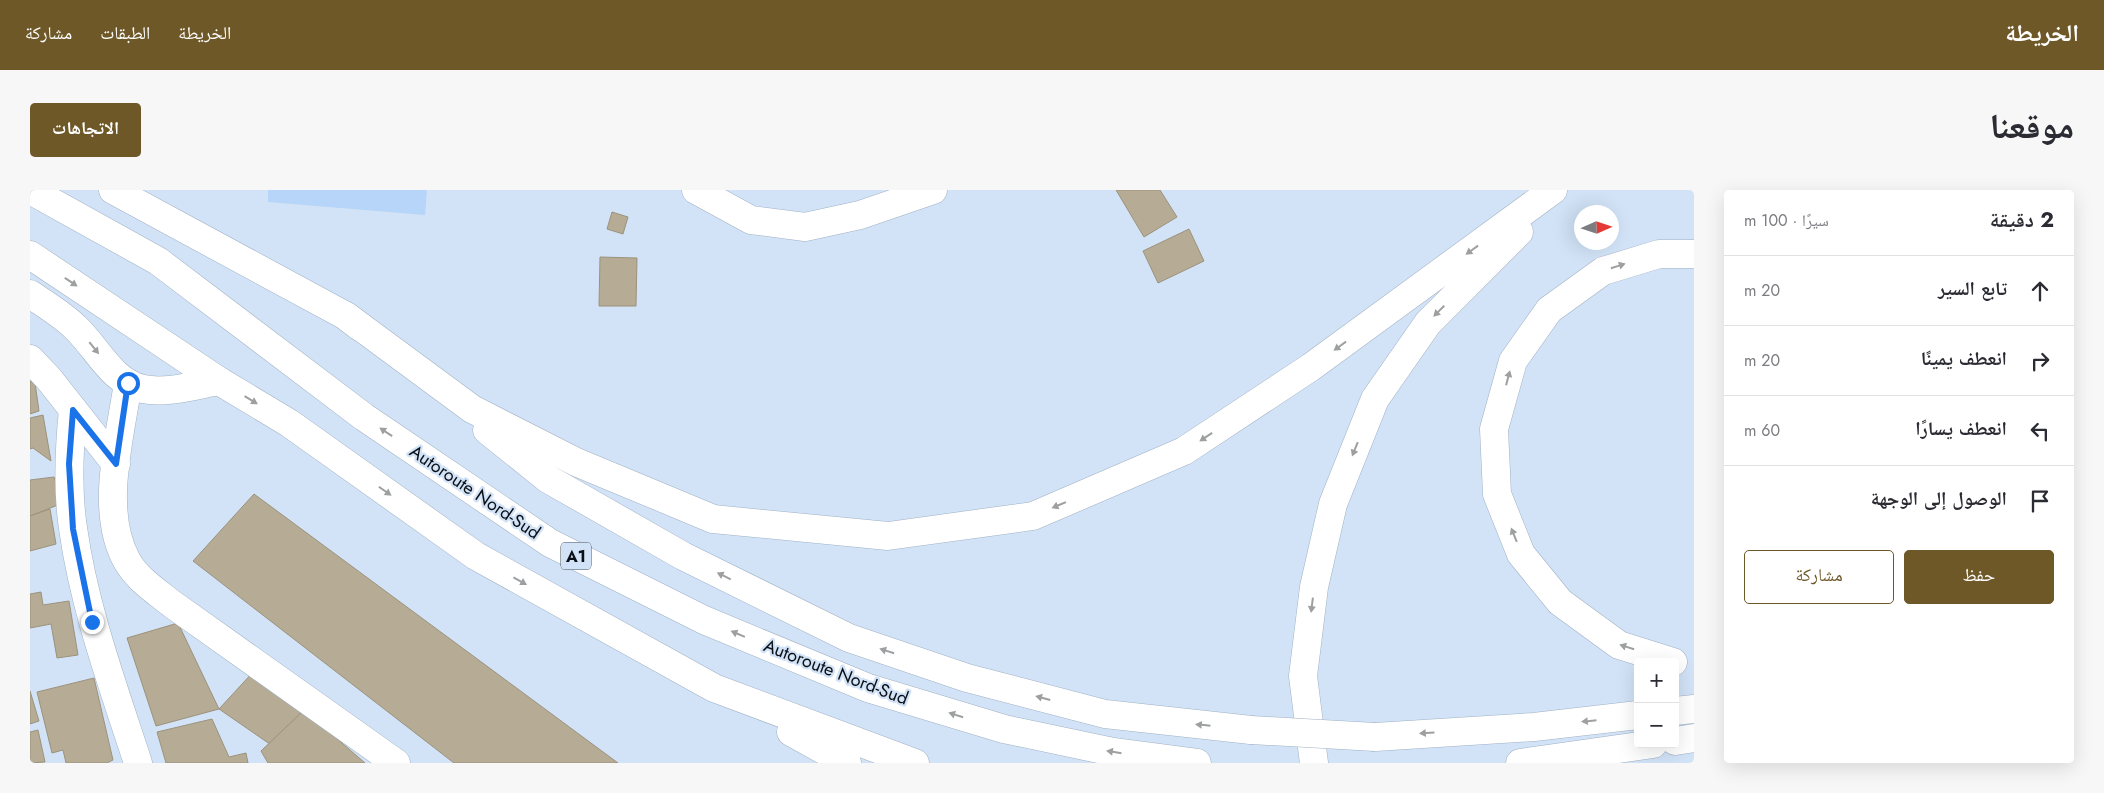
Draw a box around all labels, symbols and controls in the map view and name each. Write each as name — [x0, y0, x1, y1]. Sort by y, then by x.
text: الخريطة — [2005, 15, 2079, 50]
text: مشاركة — [25, 20, 72, 46]
text: الطبقات — [100, 20, 150, 46]
text: الخريطة — [178, 20, 231, 46]
text: موقعنا — [1989, 101, 2074, 151]
button: الاتجاهات — [30, 103, 141, 157]
north arrow — [1574, 205, 1619, 250]
text: 2 دقيقة — [1990, 205, 2054, 235]
text: سيرًا · 100 m — [1744, 209, 1829, 232]
one-way arrow — [1465, 245, 1479, 255]
one-way arrow — [1611, 262, 1626, 270]
text: تابع السير — [1938, 275, 2007, 302]
one-way arrow — [64, 277, 77, 287]
icon: ahead — [2026, 277, 2054, 305]
text: 20 m — [1744, 279, 1780, 302]
one-way arrow — [1434, 305, 1446, 317]
one-way arrow — [1334, 340, 1347, 351]
one-way arrow — [88, 341, 99, 354]
text: انعطف يمينًا — [1921, 345, 2007, 372]
icon: right — [2026, 347, 2054, 375]
text: 20 m — [1744, 349, 1780, 372]
one-way arrow — [1505, 370, 1513, 385]
route start — [117, 372, 140, 395]
one-way arrow — [244, 395, 257, 404]
text: انعطف يسارًا — [1915, 415, 2007, 442]
icon: left — [2026, 417, 2054, 445]
text: 60 m — [1744, 419, 1780, 442]
one-way arrow — [379, 427, 392, 437]
one-way arrow — [1199, 432, 1213, 442]
street label: Autoroute Nord-Sud — [404, 438, 546, 546]
one-way arrow — [1351, 442, 1359, 456]
text: الوصول إلى الوجهة — [1871, 485, 2007, 512]
one-way arrow — [378, 486, 392, 496]
icon: arrive — [2026, 487, 2054, 515]
one-way arrow — [1051, 501, 1066, 509]
one-way arrow — [1510, 527, 1518, 542]
road number: A1 — [561, 542, 591, 570]
button: مشاركة — [1744, 550, 1894, 604]
button: حفظ — [1904, 550, 2054, 604]
one-way arrow — [717, 572, 731, 580]
one-way arrow — [514, 576, 527, 585]
one-way arrow — [1308, 597, 1316, 613]
route end — [81, 611, 104, 634]
one-way arrow — [731, 629, 745, 637]
street label: Autoroute Nord-Sud — [760, 632, 912, 712]
one-way arrow — [1619, 643, 1634, 650]
one-way arrow — [880, 647, 895, 654]
map controls — [1634, 658, 1679, 748]
button: + — [1634, 658, 1679, 703]
one-way arrow — [1035, 694, 1050, 702]
button: − — [1634, 703, 1679, 748]
one-way arrow — [948, 710, 963, 718]
one-way arrow — [1581, 717, 1597, 725]
one-way arrow — [1194, 721, 1210, 729]
one-way arrow — [1419, 730, 1435, 738]
one-way arrow — [1106, 747, 1122, 755]

